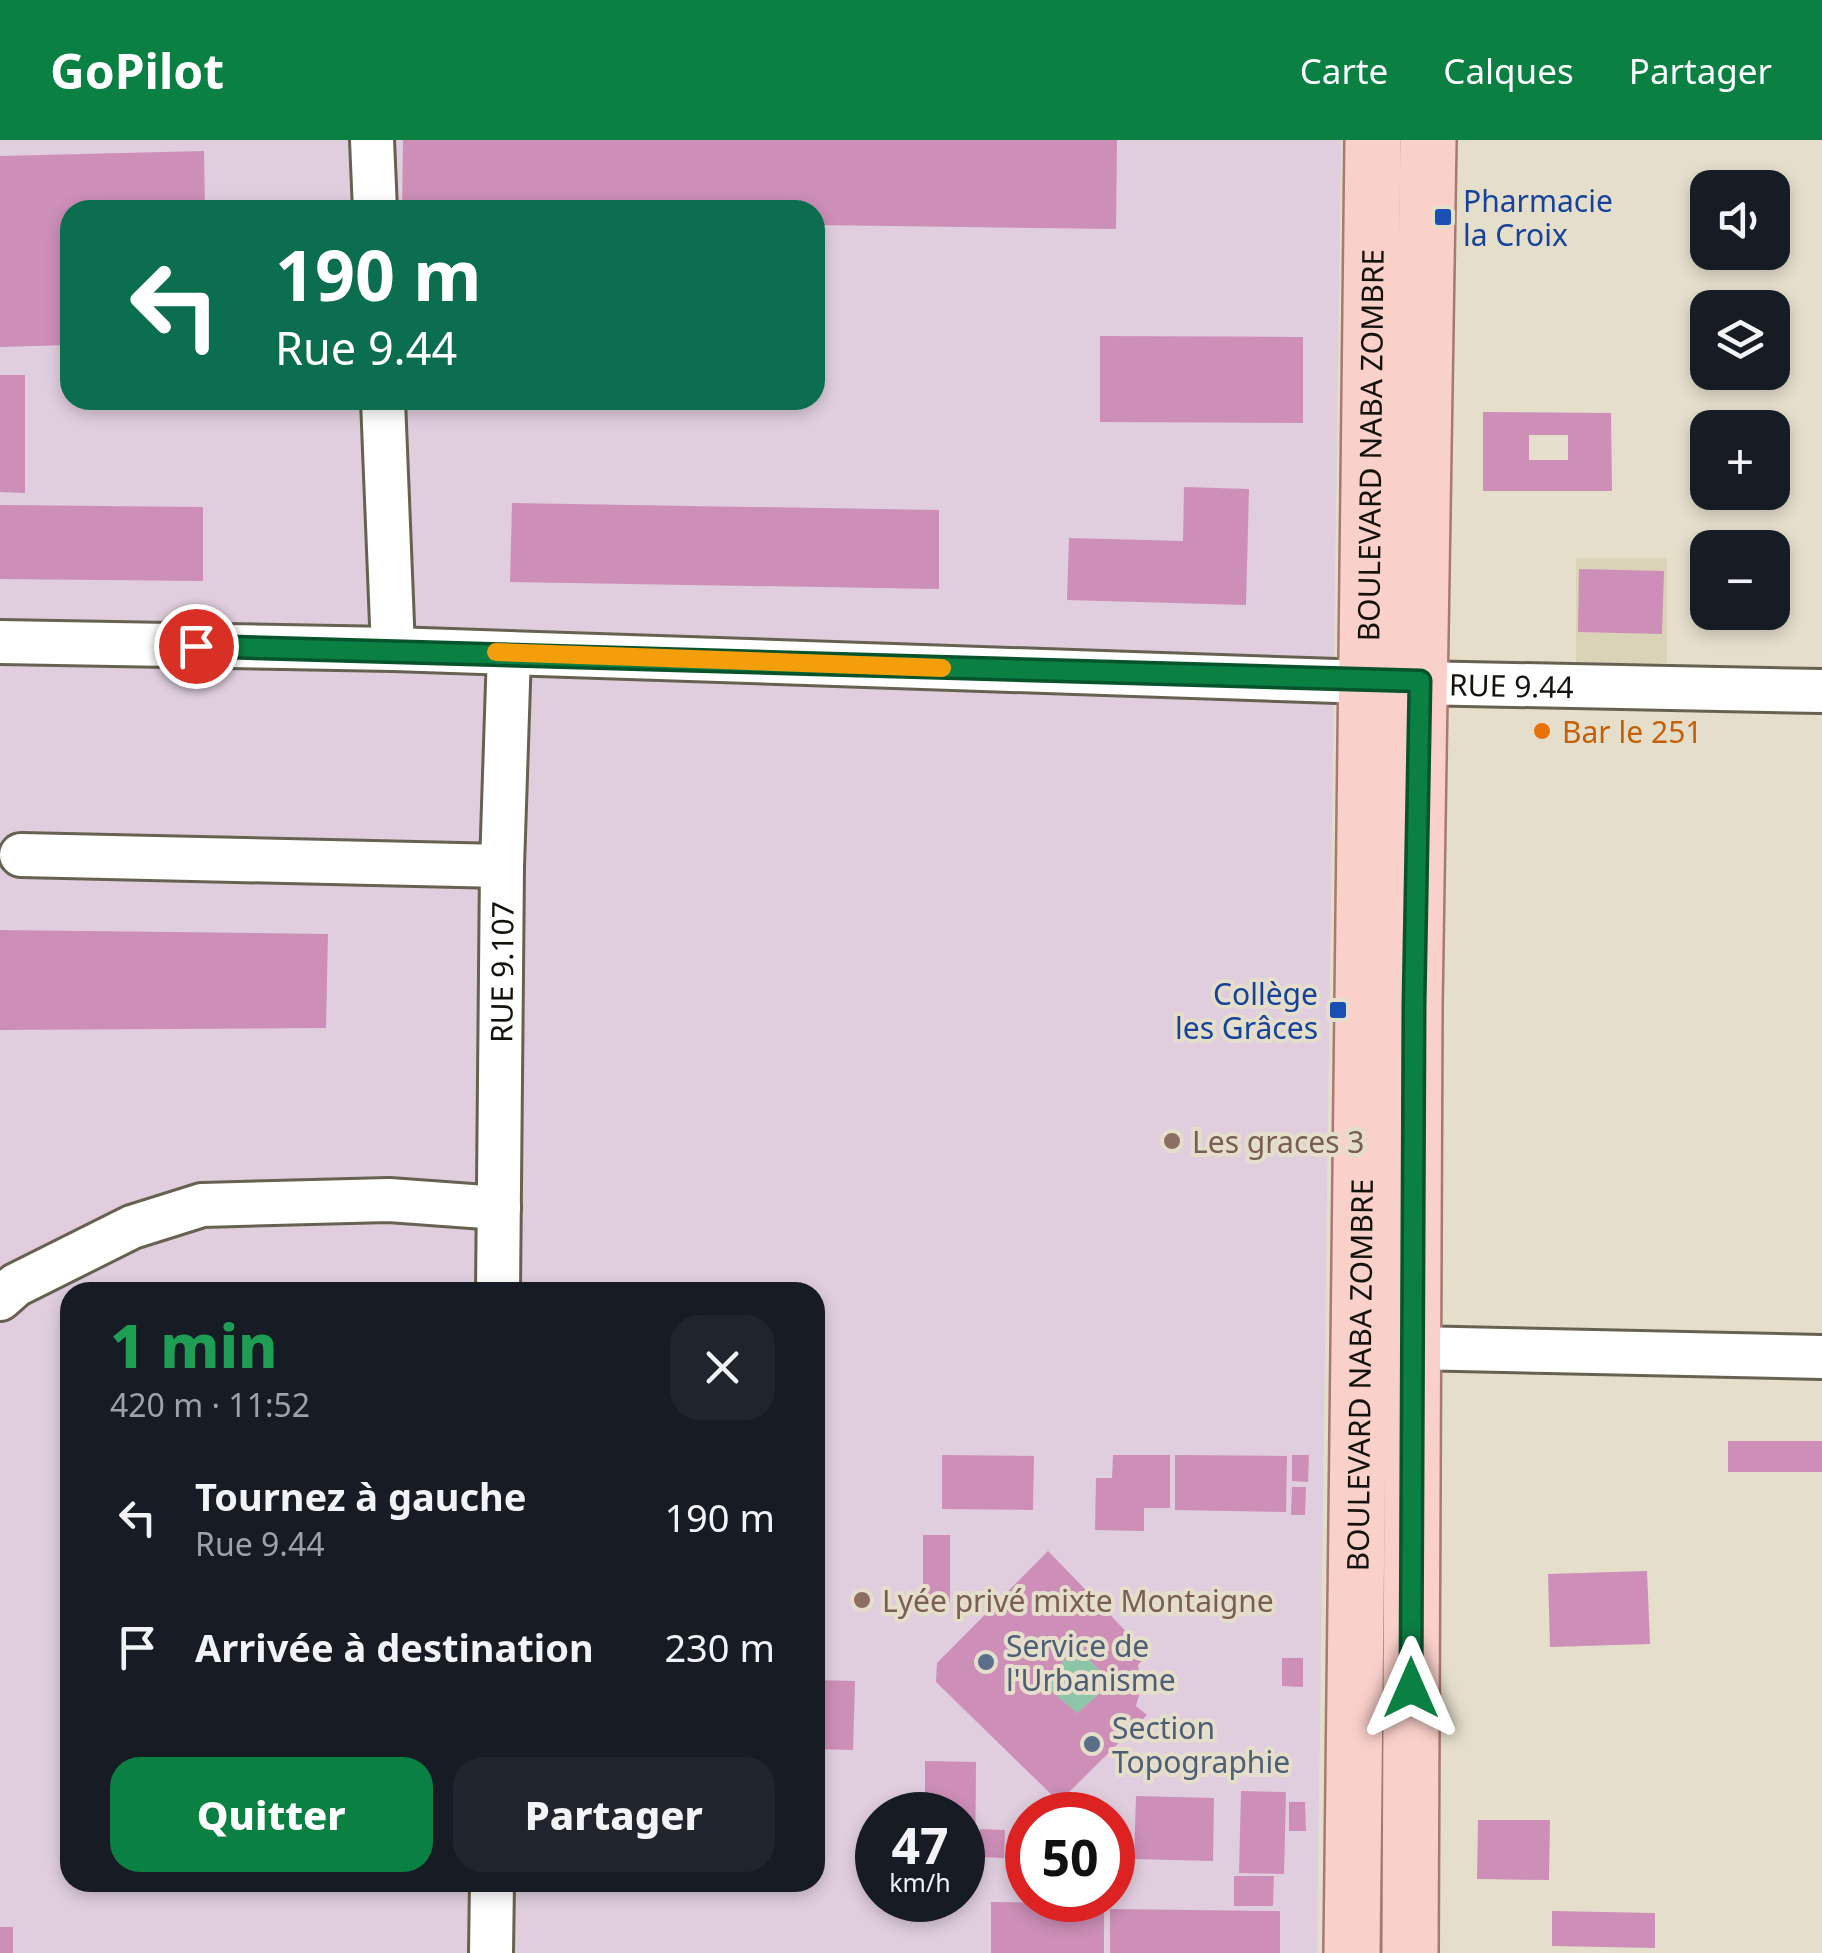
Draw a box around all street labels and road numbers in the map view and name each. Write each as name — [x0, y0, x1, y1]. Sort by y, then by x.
street label: BOULEVARD NABA ZOMBRE — [1347, 249, 1392, 642]
street label: RUE 9.44 — [1449, 663, 1574, 707]
street label: RUE 9.107 — [480, 901, 522, 1043]
street label: BOULEVARD NABA ZOMBRE — [1336, 1179, 1381, 1572]

